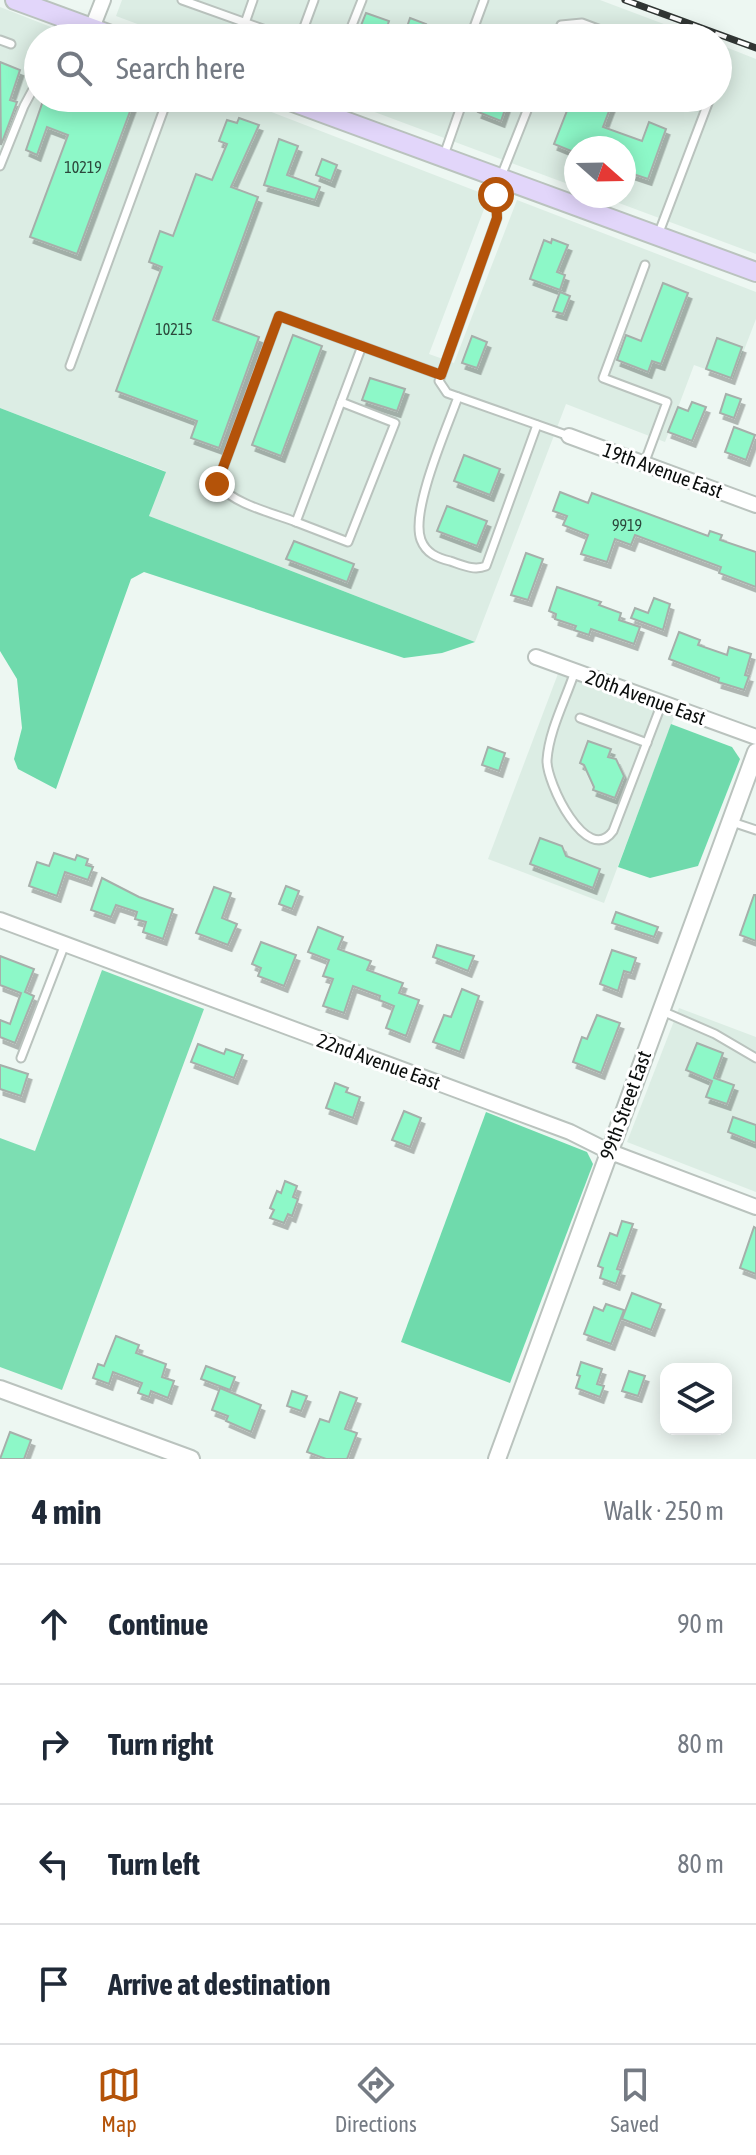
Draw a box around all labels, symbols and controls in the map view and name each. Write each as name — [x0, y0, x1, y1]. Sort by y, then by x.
search box — [24, 24, 732, 112]
icon: search — [52, 46, 96, 90]
text: Search here — [116, 51, 245, 85]
north arrow — [564, 136, 636, 208]
house number: 10219 — [64, 158, 102, 176]
route start — [478, 177, 514, 213]
house number: 10215 — [155, 320, 193, 338]
street label: 19th Avenue East — [600, 438, 726, 502]
route end — [199, 466, 235, 502]
house number: 9919 — [612, 516, 642, 534]
street label: 20th Avenue East — [583, 665, 709, 729]
street label: 22nd Avenue East — [314, 1028, 444, 1094]
street label: 99th Street East — [595, 1047, 655, 1163]
map controls — [660, 1363, 732, 1435]
button: layers — [660, 1363, 732, 1435]
text: 4 min — [32, 1492, 101, 1531]
text: Walk · 250 m — [604, 1496, 724, 1526]
icon: ahead — [32, 1602, 76, 1646]
text: Continue — [108, 1607, 208, 1641]
text: 90 m — [677, 1609, 724, 1639]
icon: right — [32, 1722, 76, 1766]
text: Turn right — [108, 1727, 214, 1761]
text: 80 m — [677, 1729, 724, 1759]
icon: left — [32, 1842, 76, 1886]
text: Turn left — [108, 1847, 200, 1881]
text: 80 m — [677, 1849, 724, 1879]
icon: arrive — [32, 1962, 76, 2006]
text: Arrive at destination — [108, 1967, 330, 2001]
tab: Map — [97, 2063, 141, 2137]
tab: Directions — [335, 2063, 417, 2137]
tab: Saved — [610, 2063, 659, 2137]

